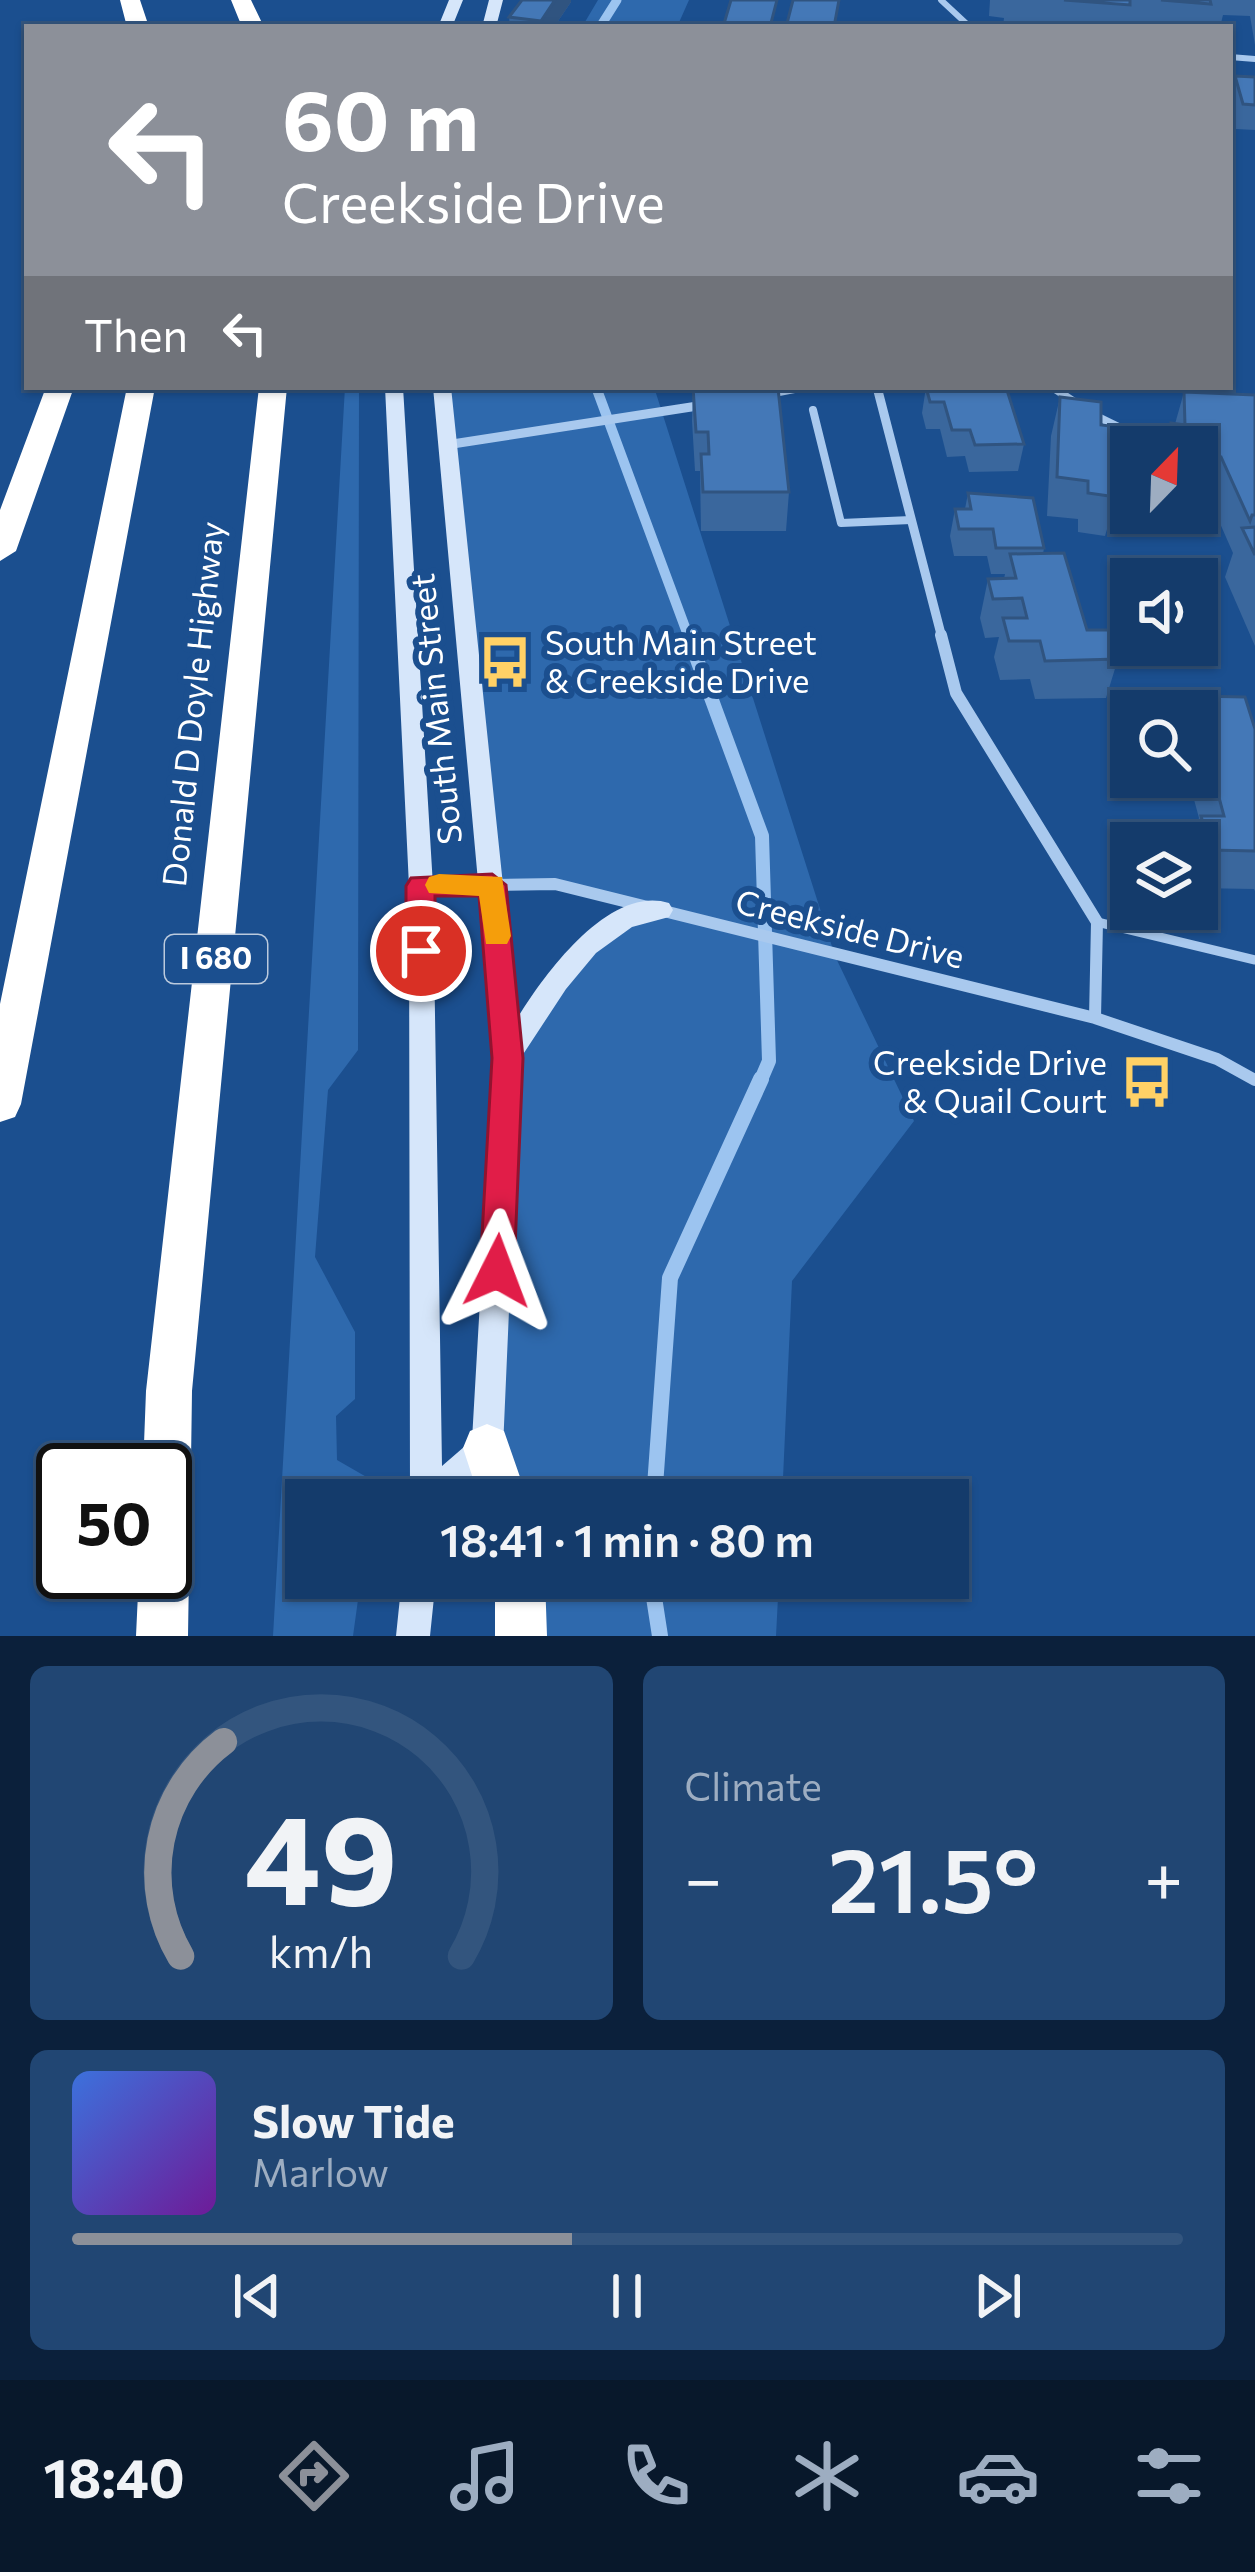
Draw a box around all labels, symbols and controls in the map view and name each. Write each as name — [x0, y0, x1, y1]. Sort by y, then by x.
text: 60 m — [282, 66, 479, 168]
icon: left — [84, 72, 240, 228]
text: Creekside Drive — [282, 168, 665, 234]
icon: left — [212, 300, 278, 366]
text: Then — [84, 306, 188, 361]
north arrow — [1110, 426, 1218, 534]
map controls — [1110, 426, 1218, 930]
street label: Donald D Doyle Highway — [152, 519, 231, 888]
button: sound — [1110, 558, 1218, 666]
street label: South Main Street — [400, 572, 469, 846]
place label: South Main Street & Creekside Drive — [545, 621, 817, 700]
bus stop icon: South Main Street & Creekside Drive — [476, 633, 534, 691]
button: search — [1110, 690, 1218, 798]
button: layers — [1110, 822, 1218, 930]
street label: Creekside Drive — [732, 879, 969, 976]
pin — [370, 900, 472, 1002]
icon: arrive — [388, 918, 454, 984]
road number: I 680 — [165, 935, 267, 983]
place label: Creekside Drive & Quail Court — [873, 1041, 1107, 1120]
bus stop icon: Creekside Drive & Quail Court — [1118, 1053, 1176, 1111]
position arrow — [434, 1208, 560, 1334]
speed limit sign: 50 — [36, 1443, 192, 1599]
text: 18:41 · 1 min · 80 m — [440, 1511, 814, 1566]
text: Climate — [685, 1761, 822, 1809]
text: 49 — [244, 1778, 398, 1931]
text: 21.5° — [828, 1821, 1038, 1932]
text: − — [685, 1836, 722, 1917]
text: + — [1144, 1836, 1183, 1917]
text: km/h — [269, 1924, 373, 1977]
text: Slow Tide — [252, 2092, 455, 2147]
text: Marlow — [252, 2147, 389, 2195]
icon: previous — [224, 2263, 290, 2329]
icon: pause — [594, 2263, 660, 2329]
icon: next — [965, 2263, 1031, 2329]
icon: directions — [272, 2434, 356, 2518]
icon: music — [443, 2434, 527, 2518]
icon: phone — [614, 2434, 698, 2518]
icon: climate — [785, 2434, 869, 2518]
icon: car — [956, 2434, 1040, 2518]
icon: filters — [1127, 2434, 1211, 2518]
text: 18:40 — [44, 2443, 185, 2509]

